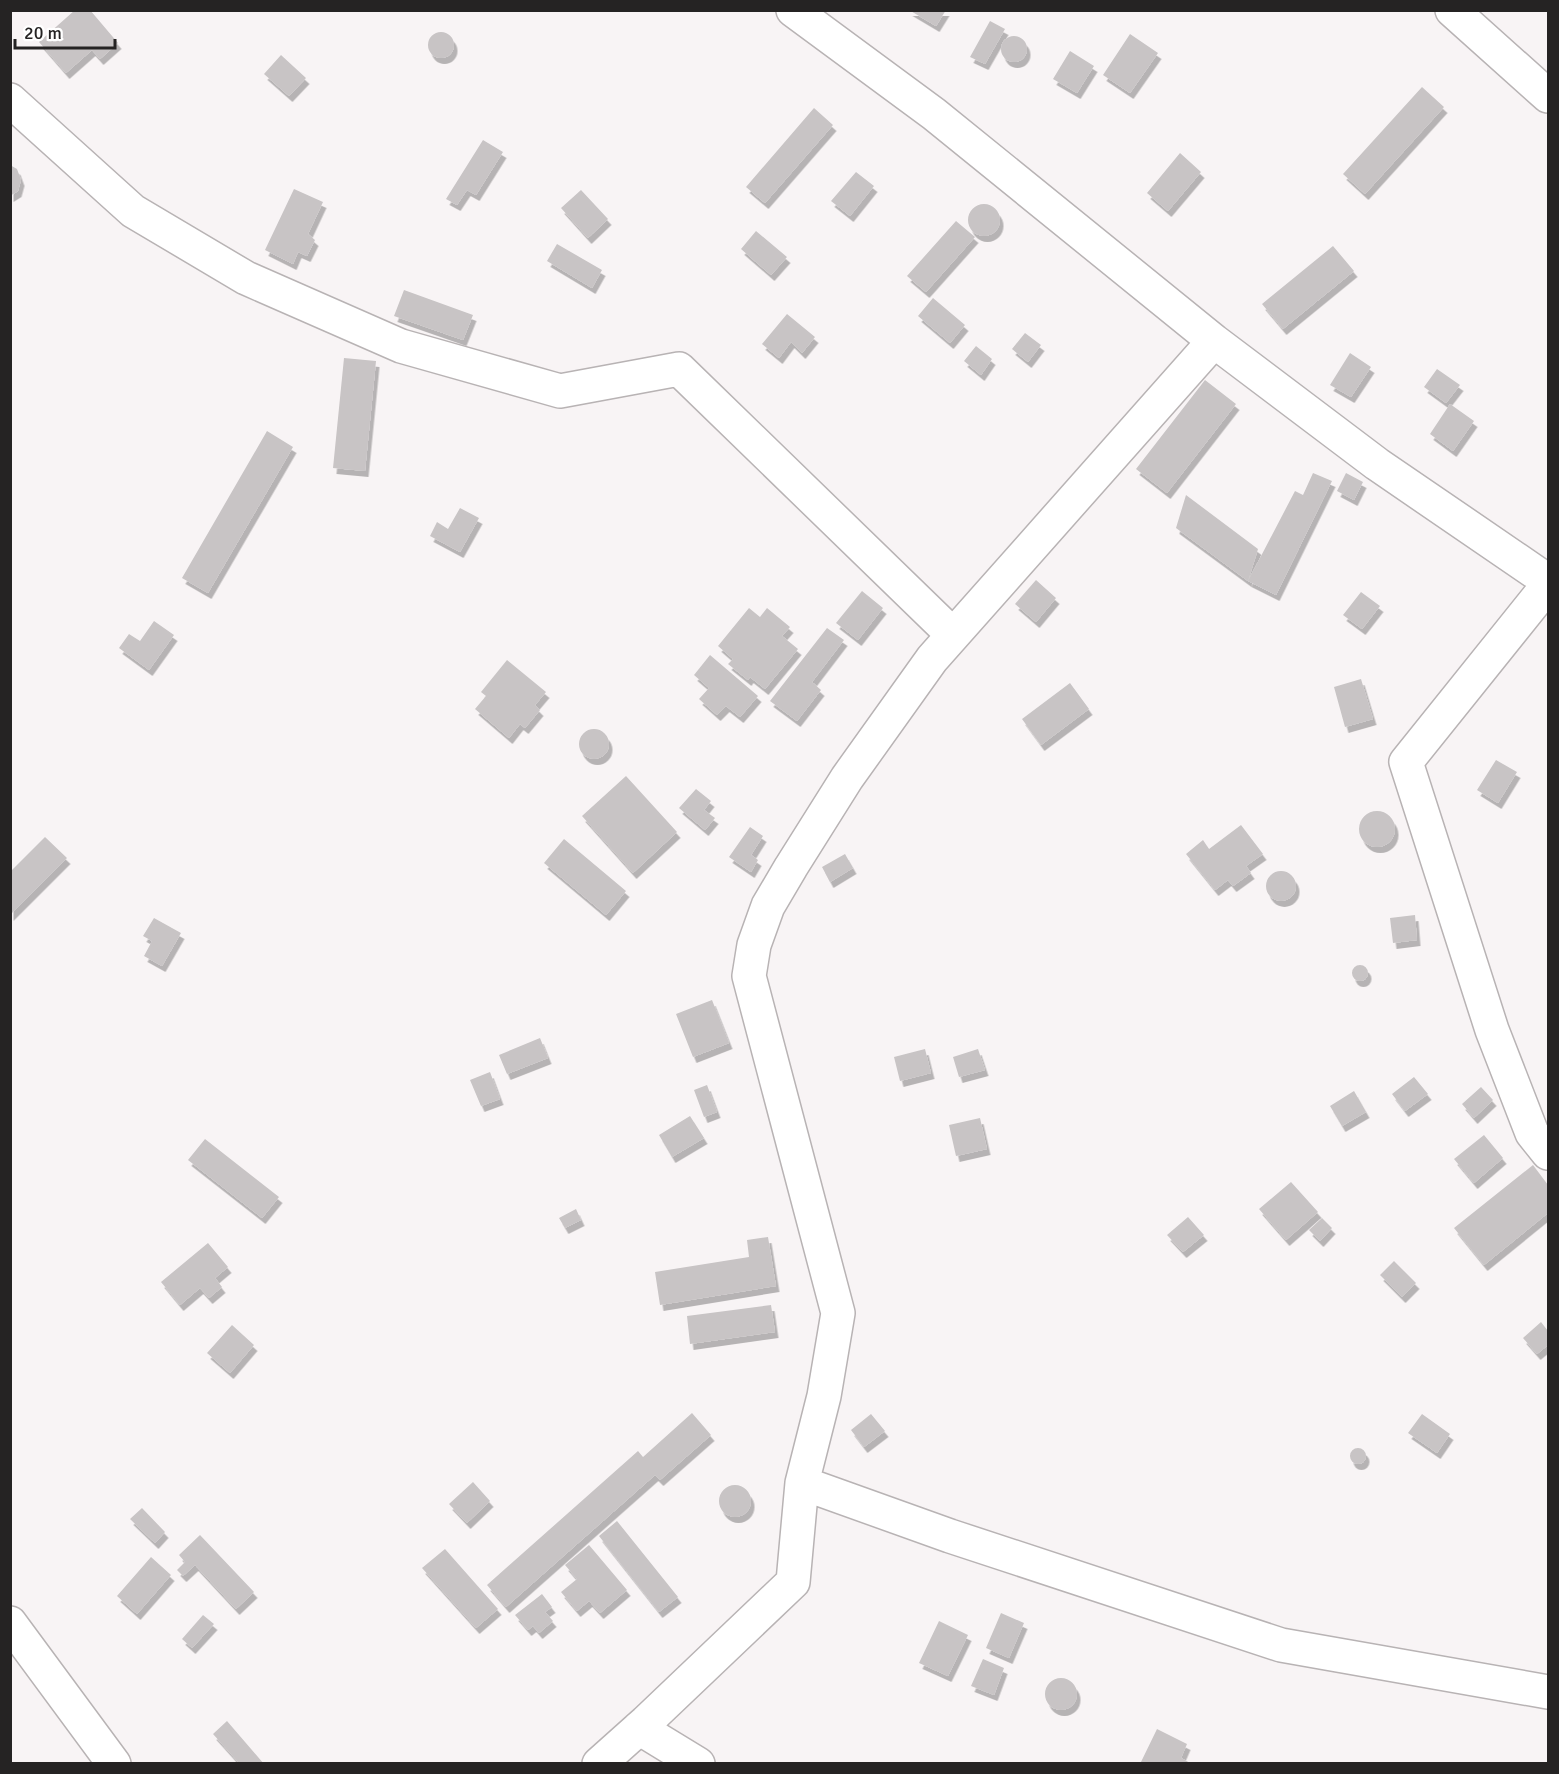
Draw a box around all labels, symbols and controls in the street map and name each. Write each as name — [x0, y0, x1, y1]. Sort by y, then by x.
scale bar — [15, 12, 116, 50]
text: 20 m — [24, 22, 62, 44]

